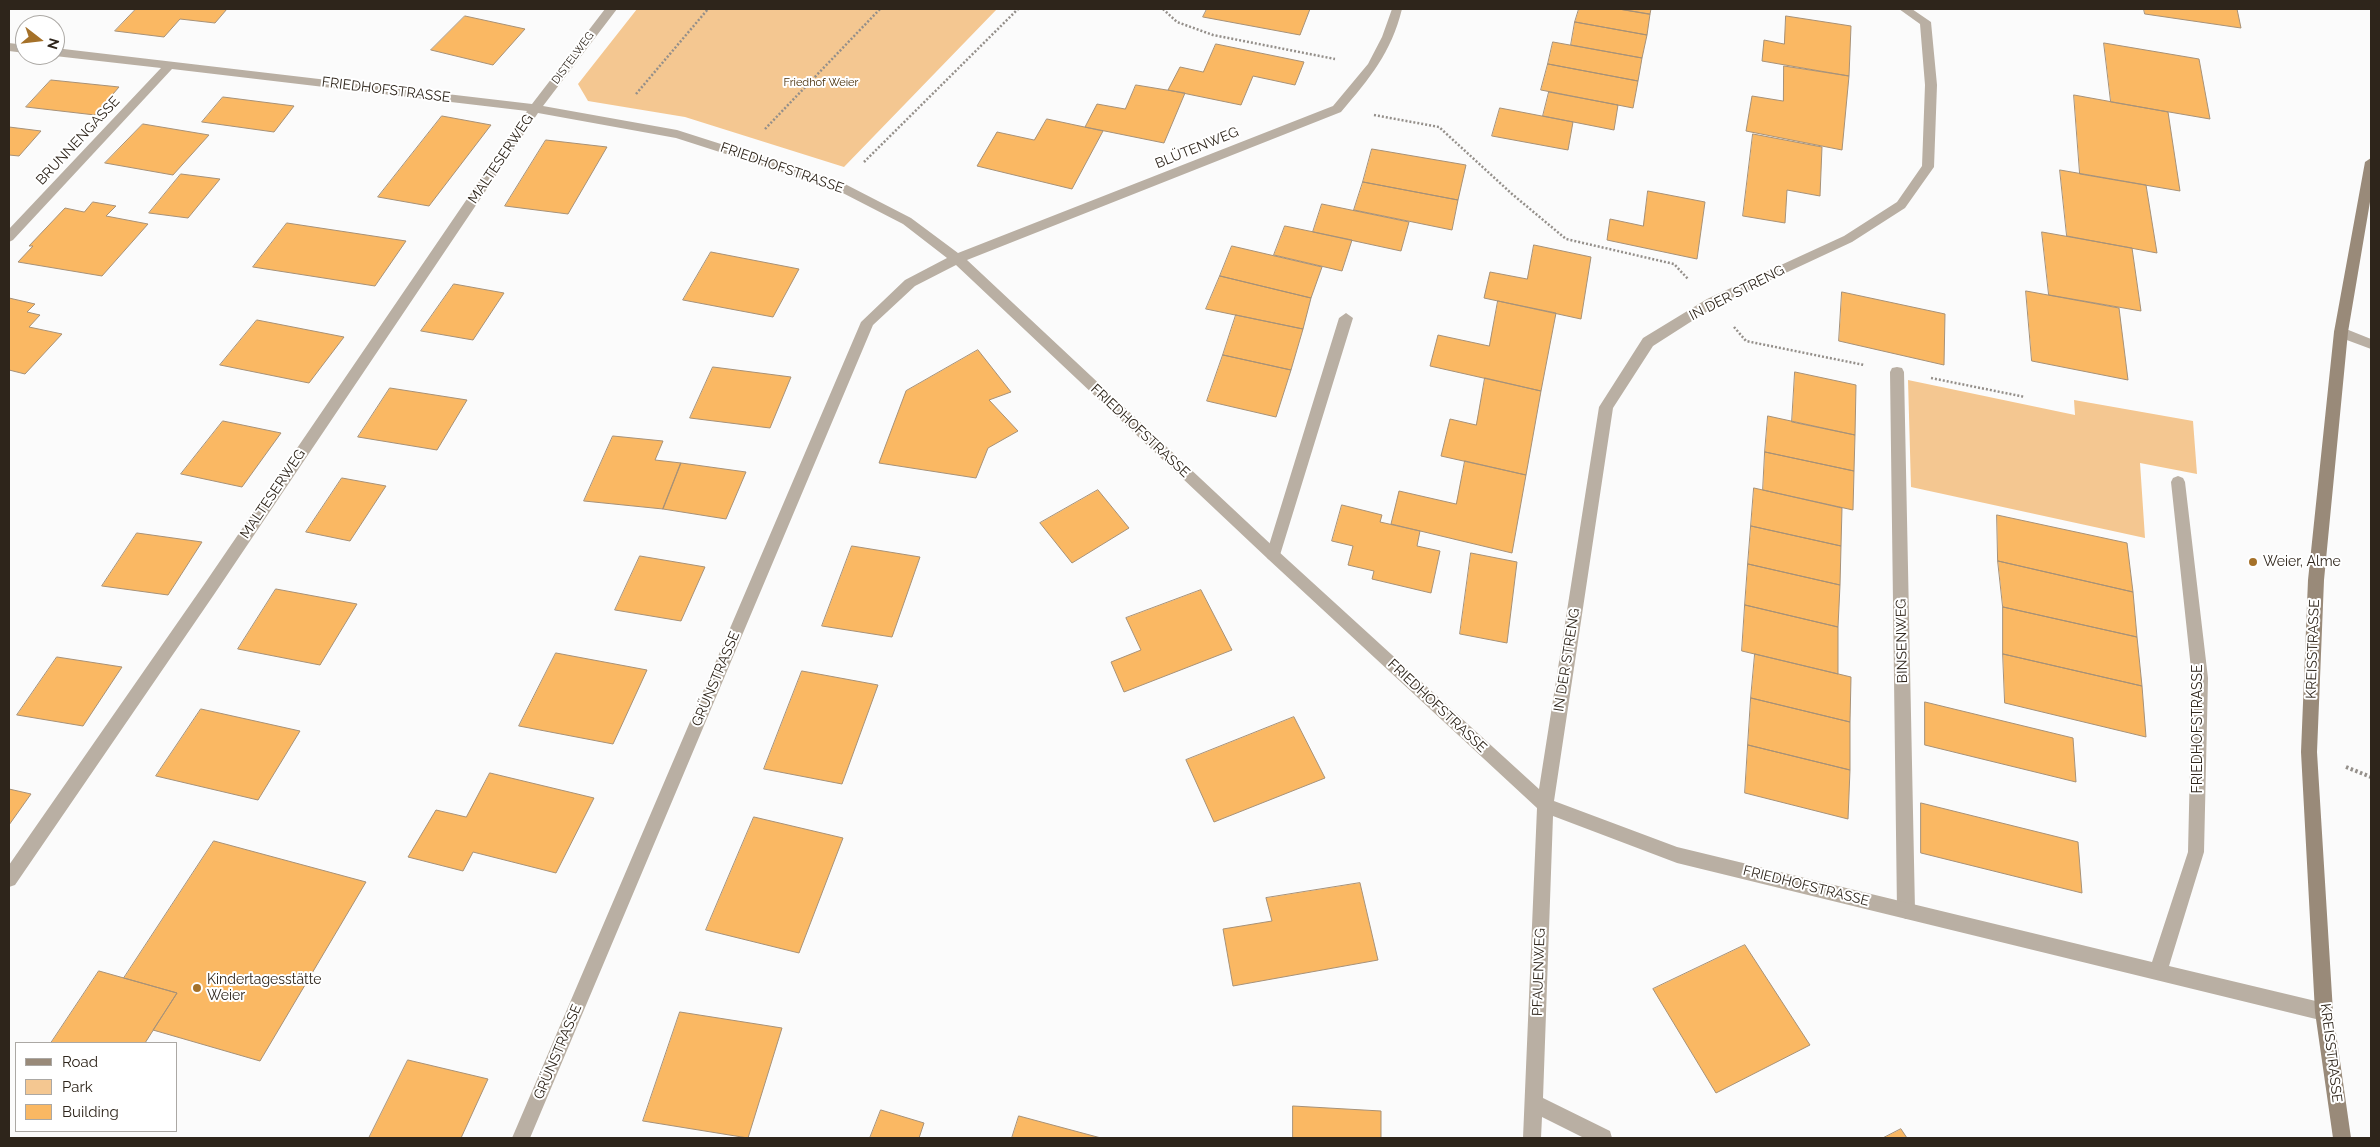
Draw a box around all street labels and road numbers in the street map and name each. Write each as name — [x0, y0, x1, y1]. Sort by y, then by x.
street label: DISTELWEG — [549, 29, 597, 87]
street label: FRIEDHOFSTRASSE — [321, 74, 451, 106]
street label: BRUNNENGASSE — [33, 93, 123, 189]
street label: MALTESERWEG — [465, 111, 537, 207]
street label: BLÜTENWEG — [1153, 124, 1241, 172]
street label: FRIEDHOFSTRASSE — [718, 139, 846, 197]
street label: IN DER STRENG — [1687, 262, 1787, 324]
street label: FRIEDHOFSTRASSE — [1087, 381, 1193, 481]
street label: MALTESERWEG — [237, 446, 309, 542]
street label: BINSENWEG — [1893, 599, 1911, 683]
street label: KREISSTRASSE — [2303, 599, 2323, 699]
street label: IN DER STRENG — [1551, 607, 1583, 713]
street label: GRÜNSTRASSE — [688, 629, 744, 729]
street label: FRIEDHOFSTRASSE — [1384, 656, 1490, 756]
street label: FRIEDHOFSTRASSE — [2190, 664, 2206, 794]
street label: FRIEDHOFSTRASSE — [1741, 862, 1871, 910]
street label: PFAUENWEG — [1529, 928, 1549, 1016]
street label: GRÜNSTRASSE — [530, 1002, 586, 1102]
street label: KREISSTRASSE — [2317, 1003, 2345, 1103]

